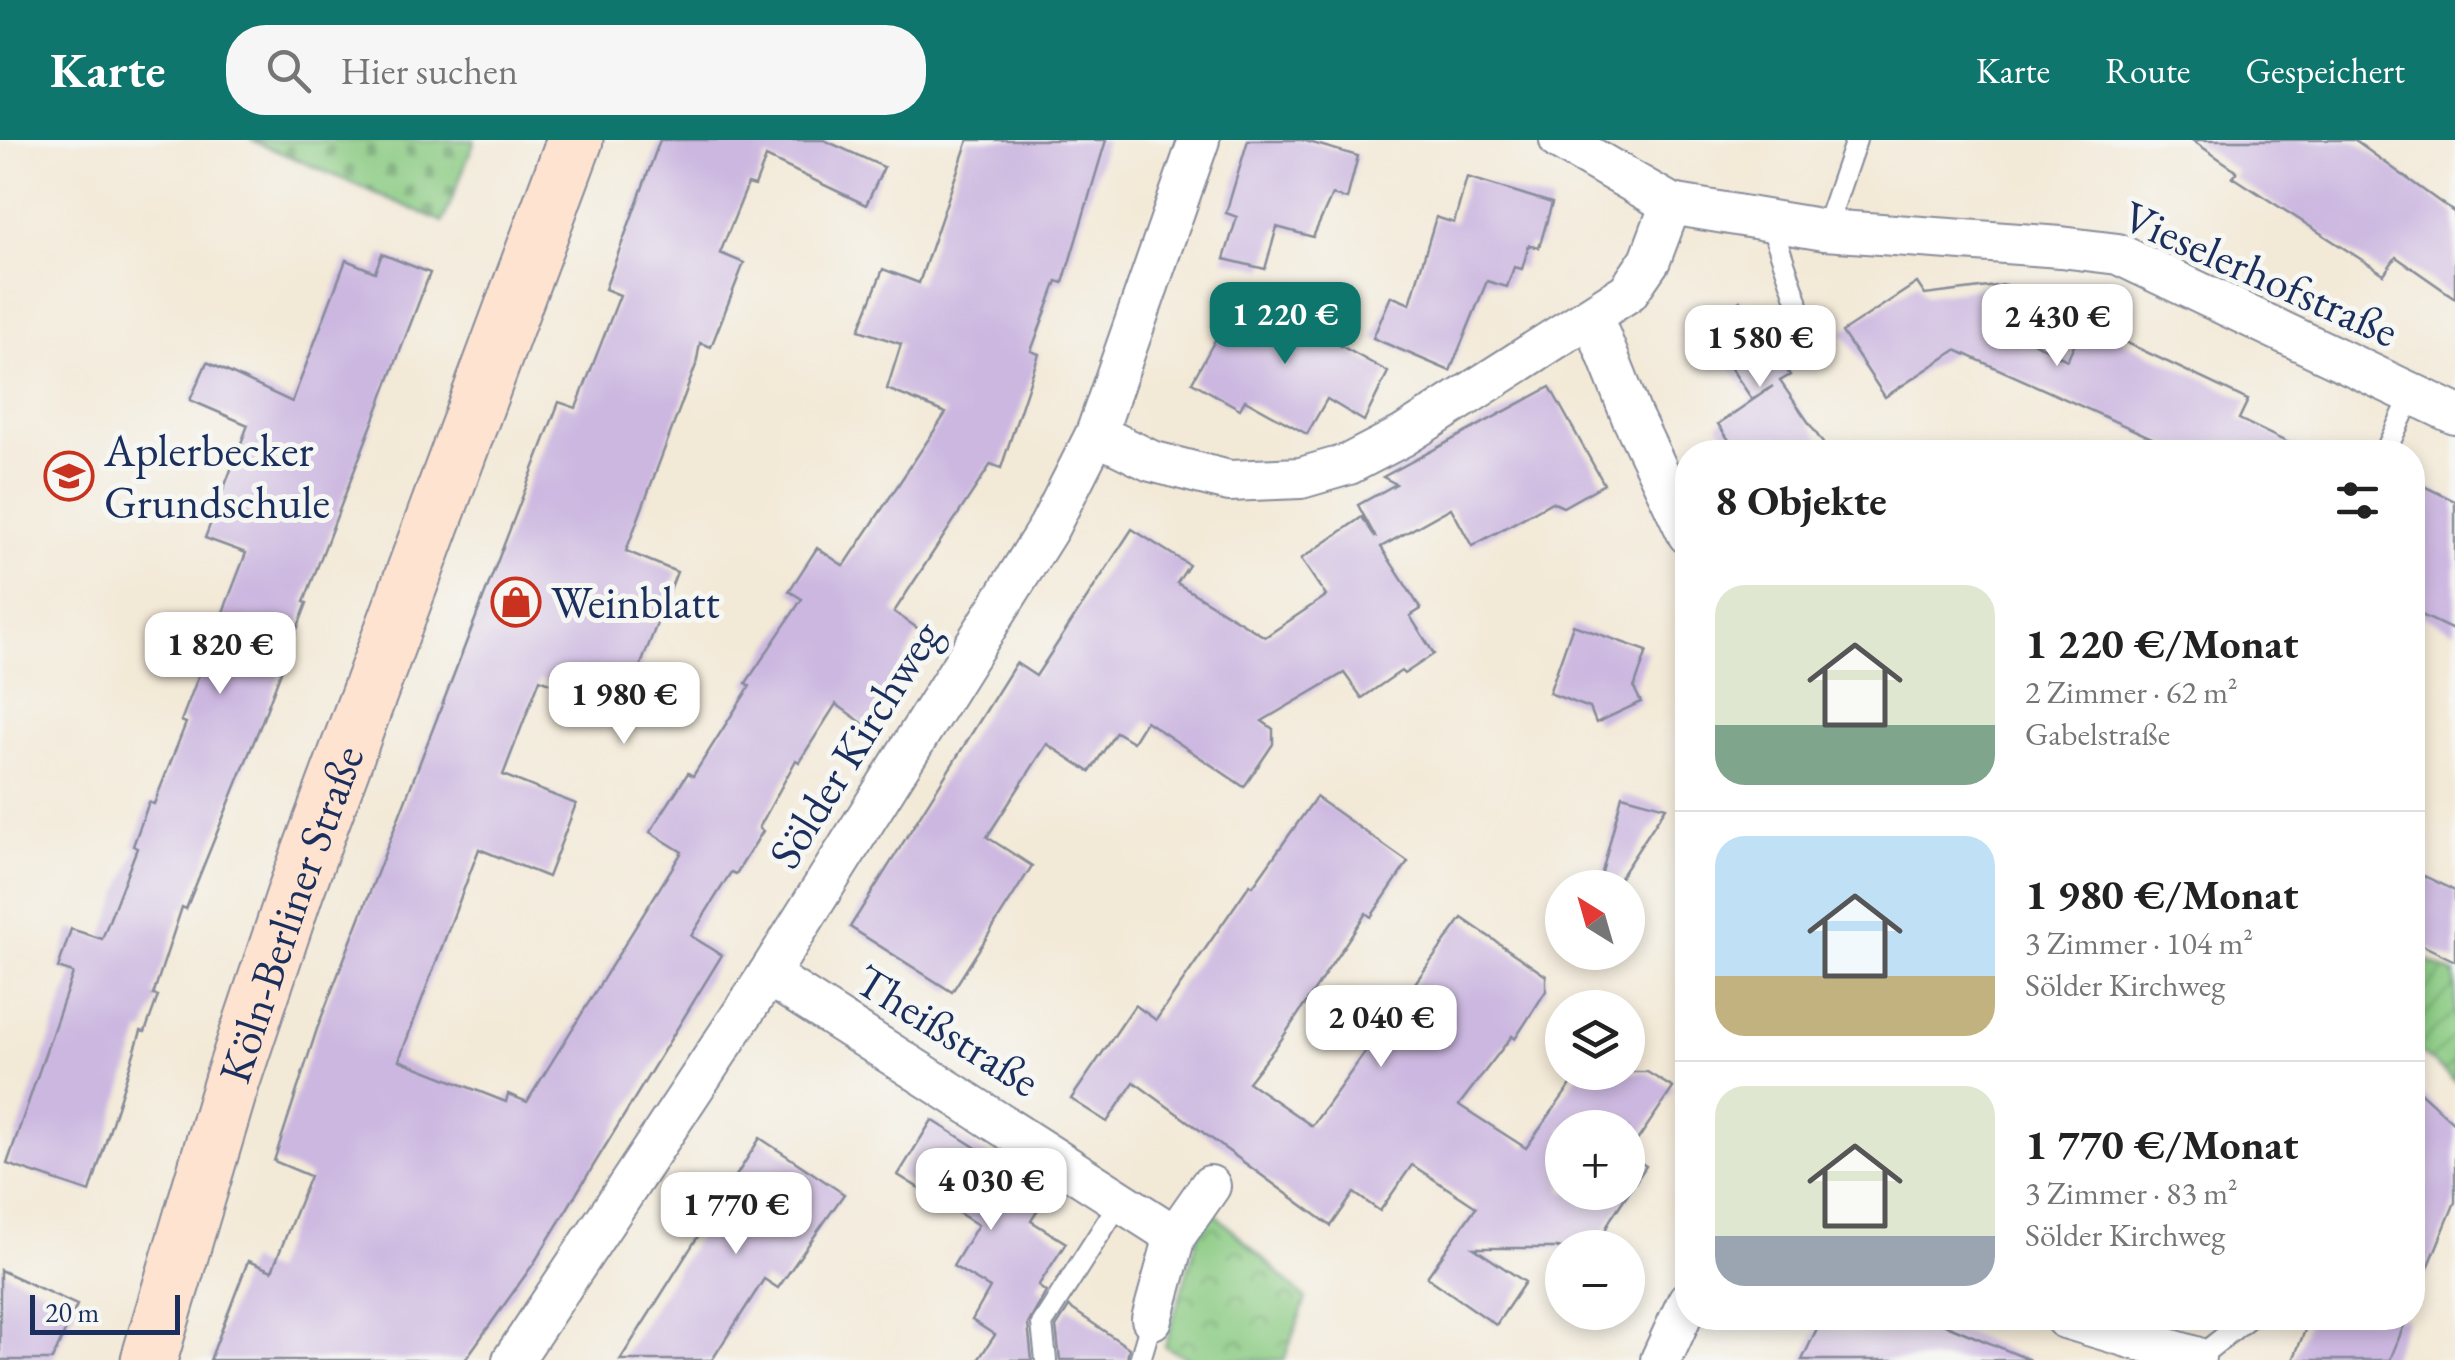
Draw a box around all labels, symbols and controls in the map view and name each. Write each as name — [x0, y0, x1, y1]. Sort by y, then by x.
search box — [226, 25, 926, 115]
text: Karte — [50, 39, 166, 101]
icon: search — [261, 43, 316, 98]
text: Hier suchen — [341, 46, 518, 95]
text: Karte — [1976, 48, 2050, 93]
text: Route — [2105, 48, 2191, 93]
text: Gespeichert — [2246, 48, 2405, 93]
street label: Vieselerhofstraße — [2114, 187, 2408, 359]
pin: 1 220 € — [1193, 282, 1377, 367]
pin: 2 430 € — [1965, 284, 2149, 369]
text: 1 220 € — [1232, 293, 1338, 335]
text: 2 430 € — [2004, 295, 2110, 337]
pin: 1 580 € — [1668, 305, 1852, 390]
text: 1 580 € — [1707, 316, 1813, 358]
place label: Aplerbecker Grundschule — [103, 421, 330, 531]
school or university icon: Aplerbecker Grundschule — [43, 450, 95, 502]
text: 8 Objekte — [1715, 473, 1887, 528]
icon: filters — [2330, 473, 2385, 528]
place label: Weinblatt — [551, 573, 720, 631]
shop icon: Weinblatt — [490, 576, 542, 628]
street label: Sölder Kirchweg — [755, 609, 953, 879]
pin: 1 820 € — [128, 612, 312, 697]
text: 1 220 €/Monat — [2025, 616, 2299, 671]
text: 1 820 € — [167, 623, 273, 665]
icon: home — [1795, 625, 1915, 745]
pin: 1 980 € — [532, 662, 716, 747]
text: 2 Zimmer · 62 m² — [2025, 671, 2238, 713]
text: 1 980 € — [571, 673, 677, 715]
text: Gabelstraße — [2025, 713, 2170, 755]
street label: Köln-Berliner Straße — [205, 737, 376, 1090]
text: 1 980 €/Monat — [2025, 867, 2299, 922]
north arrow — [1545, 870, 1645, 970]
map controls — [1545, 870, 1645, 1330]
icon: home — [1795, 876, 1915, 996]
text: 3 Zimmer · 104 m² — [2025, 922, 2253, 964]
street label: Theißstraße — [845, 951, 1051, 1109]
text: Sölder Kirchweg — [2025, 964, 2225, 1006]
pin: 2 040 € — [1289, 985, 1473, 1070]
button: layers — [1545, 990, 1645, 1090]
text: 2 040 € — [1328, 996, 1434, 1038]
button: + — [1545, 1110, 1645, 1210]
text: 1 770 €/Monat — [2025, 1117, 2299, 1172]
icon: home — [1795, 1126, 1915, 1246]
pin: 4 030 € — [899, 1148, 1083, 1233]
text: 4 030 € — [938, 1159, 1044, 1201]
pin: 1 770 € — [644, 1172, 828, 1257]
text: 3 Zimmer · 83 m² — [2025, 1172, 2238, 1214]
text: 1 770 € — [683, 1183, 789, 1225]
text: Sölder Kirchweg — [2025, 1214, 2225, 1256]
button: − — [1545, 1230, 1645, 1330]
scale bar — [30, 1290, 180, 1334]
text: 20 m — [45, 1294, 99, 1330]

